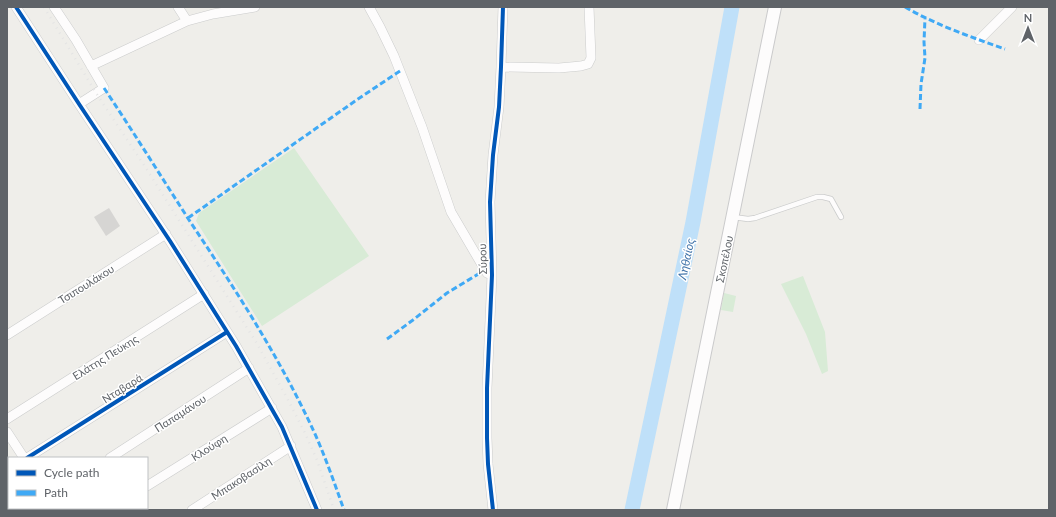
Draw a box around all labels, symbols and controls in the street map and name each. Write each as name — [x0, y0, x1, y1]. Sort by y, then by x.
north arrow — [1008, 8, 1048, 48]
text: N — [1024, 11, 1032, 24]
street label: Σκοπέλου — [713, 234, 735, 284]
water label: Ληθαίος — [674, 236, 698, 282]
street label: Σύρου — [475, 243, 489, 275]
street label: Τσιπουλάκου — [56, 262, 116, 306]
street label: Ελάτης Πεύκης — [70, 332, 140, 382]
street label: Νταβαρά — [99, 370, 145, 405]
street label: Παπαμάνου — [152, 392, 208, 434]
street label: Κλούφη — [189, 431, 229, 463]
street label: Μπακοβασίλη — [208, 454, 274, 502]
legend — [8, 457, 148, 509]
text: Cycle path — [44, 465, 99, 480]
text: Path — [44, 485, 68, 500]

